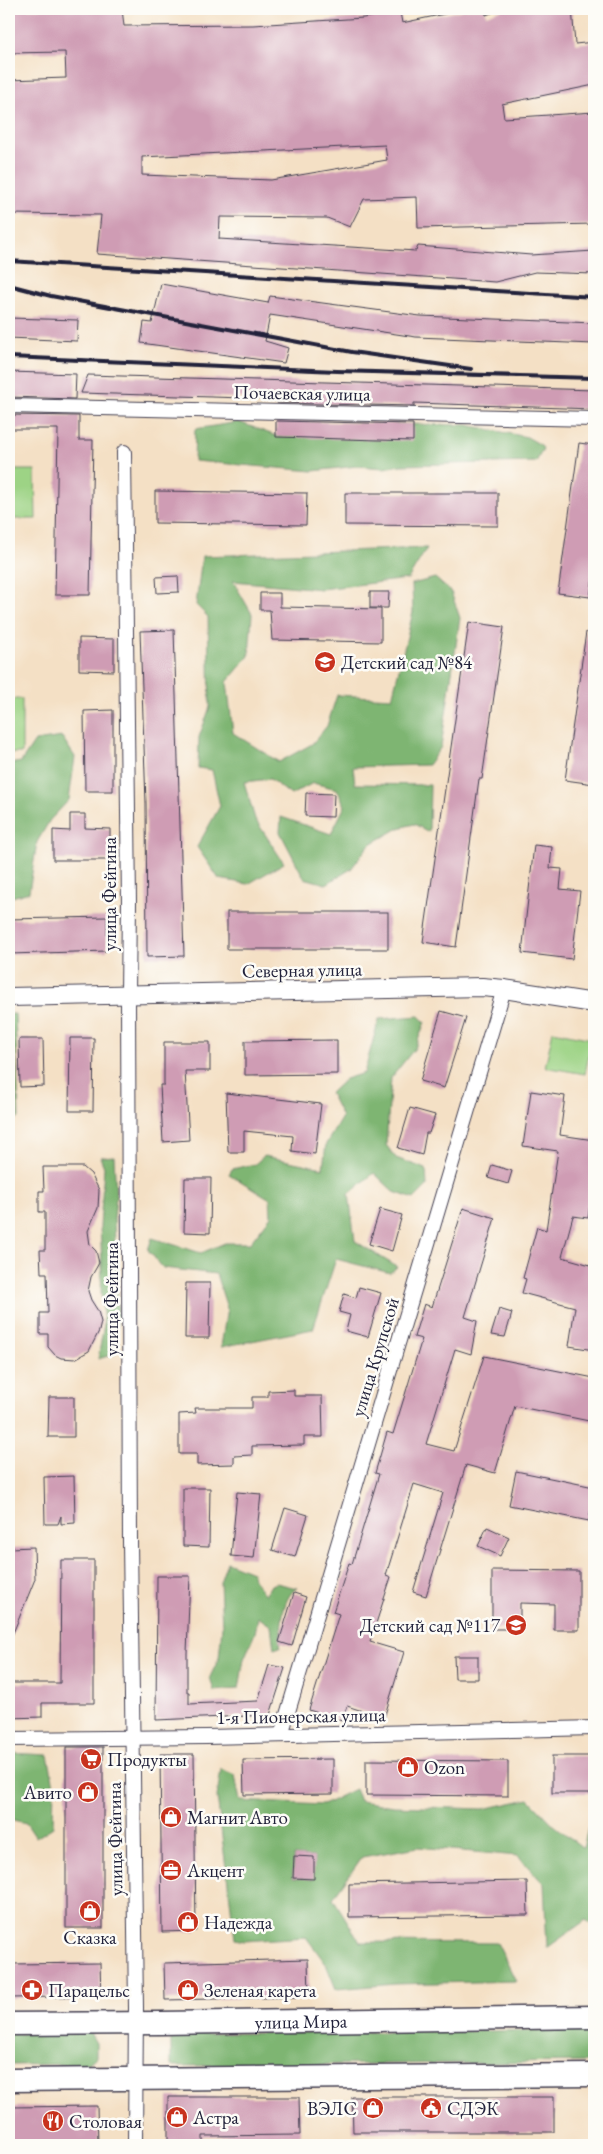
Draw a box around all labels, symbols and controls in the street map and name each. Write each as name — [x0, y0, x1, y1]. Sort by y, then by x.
street label: Почаевская улица — [233, 379, 371, 407]
school or university icon: Детский сад №84 — [313, 650, 337, 674]
place label: Детский сад №84 — [341, 650, 473, 675]
street label: улица Фейгина — [97, 836, 122, 951]
street label: Северная улица — [242, 956, 363, 984]
street label: улица Фейгина — [99, 1241, 124, 1356]
street label: улица Крупской — [345, 1294, 405, 1420]
place label: Детский сад №117 — [360, 1613, 501, 1638]
school or university icon: Детский сад №117 — [504, 1613, 528, 1637]
street label: 1-я Пионерская улица — [216, 1702, 386, 1730]
supermarket icon: Продукты — [79, 1747, 103, 1771]
place label: Продукты — [107, 1747, 187, 1772]
shop icon: Ozon — [396, 1755, 420, 1779]
place label: Ozon — [424, 1755, 465, 1780]
place label: Авито — [23, 1780, 72, 1805]
shop icon: Авито — [76, 1780, 100, 1804]
street label: улица Фейгина — [101, 1781, 128, 1896]
shop icon: Магнит Авто — [159, 1805, 183, 1829]
place label: Магнит Авто — [187, 1805, 288, 1830]
office icon: Акцент — [159, 1858, 183, 1882]
place label: Акцент — [186, 1858, 244, 1883]
shop icon: Сказка — [78, 1899, 102, 1923]
shop icon: Надежда — [176, 1910, 200, 1934]
place label: Надежда — [204, 1910, 273, 1935]
place label: Сказка — [63, 1925, 117, 1950]
pharmacy icon: Парацельс — [20, 1978, 44, 2002]
place label: Парацельс — [48, 1978, 130, 2003]
shop icon: Зеленая карета — [176, 1978, 200, 2002]
place label: Зеленая карета — [204, 1978, 317, 2003]
street label: улица Мира — [255, 2008, 348, 2034]
place label: ВЭЛС — [307, 2096, 357, 2121]
shop icon: ВЭЛС — [361, 2096, 385, 2120]
public building icon: СДЭК — [419, 2096, 443, 2120]
place label: СДЭК — [447, 2096, 499, 2121]
shop icon: Астра — [165, 2105, 189, 2129]
place label: Астра — [192, 2105, 239, 2130]
restaurant icon: Столовая — [41, 2109, 65, 2133]
place label: Столовая — [69, 2109, 142, 2134]

